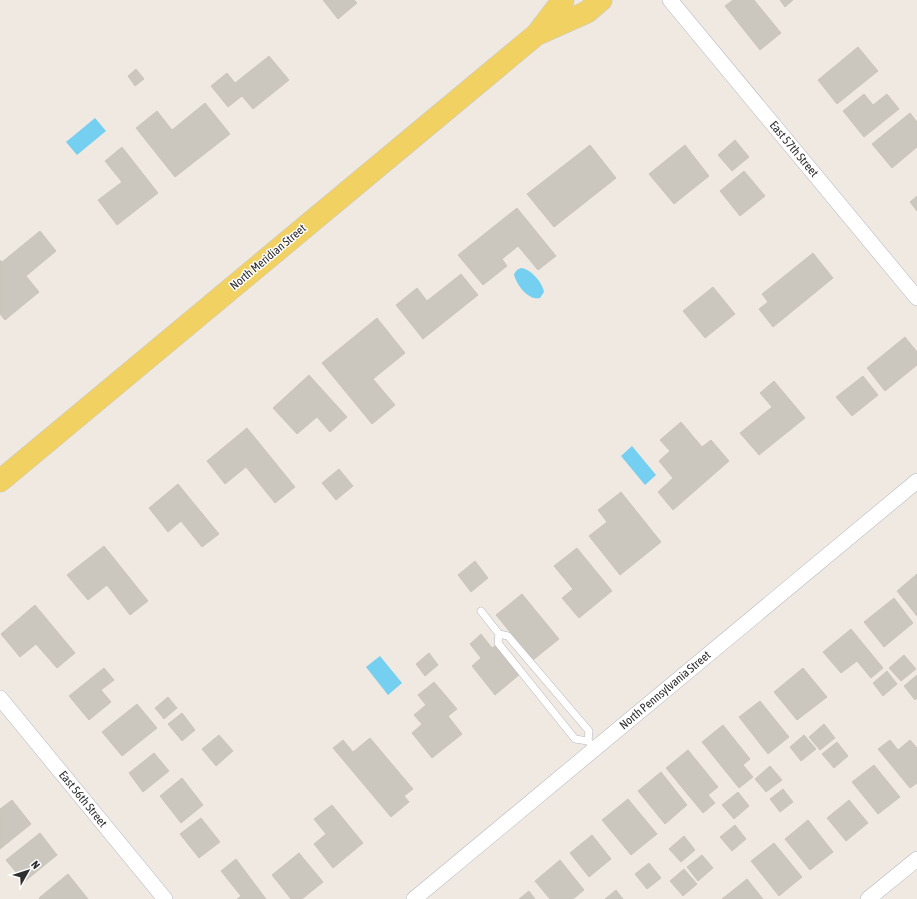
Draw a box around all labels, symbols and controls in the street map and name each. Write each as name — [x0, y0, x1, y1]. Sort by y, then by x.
street label: East 57th Street — [767, 118, 822, 180]
street label: North Meridian Street — [227, 221, 309, 293]
street label: North Pennsylvania Street — [617, 647, 714, 732]
street label: East 56th Street — [56, 768, 110, 830]
north arrow — [8, 851, 48, 891]
text: N — [29, 858, 42, 871]

